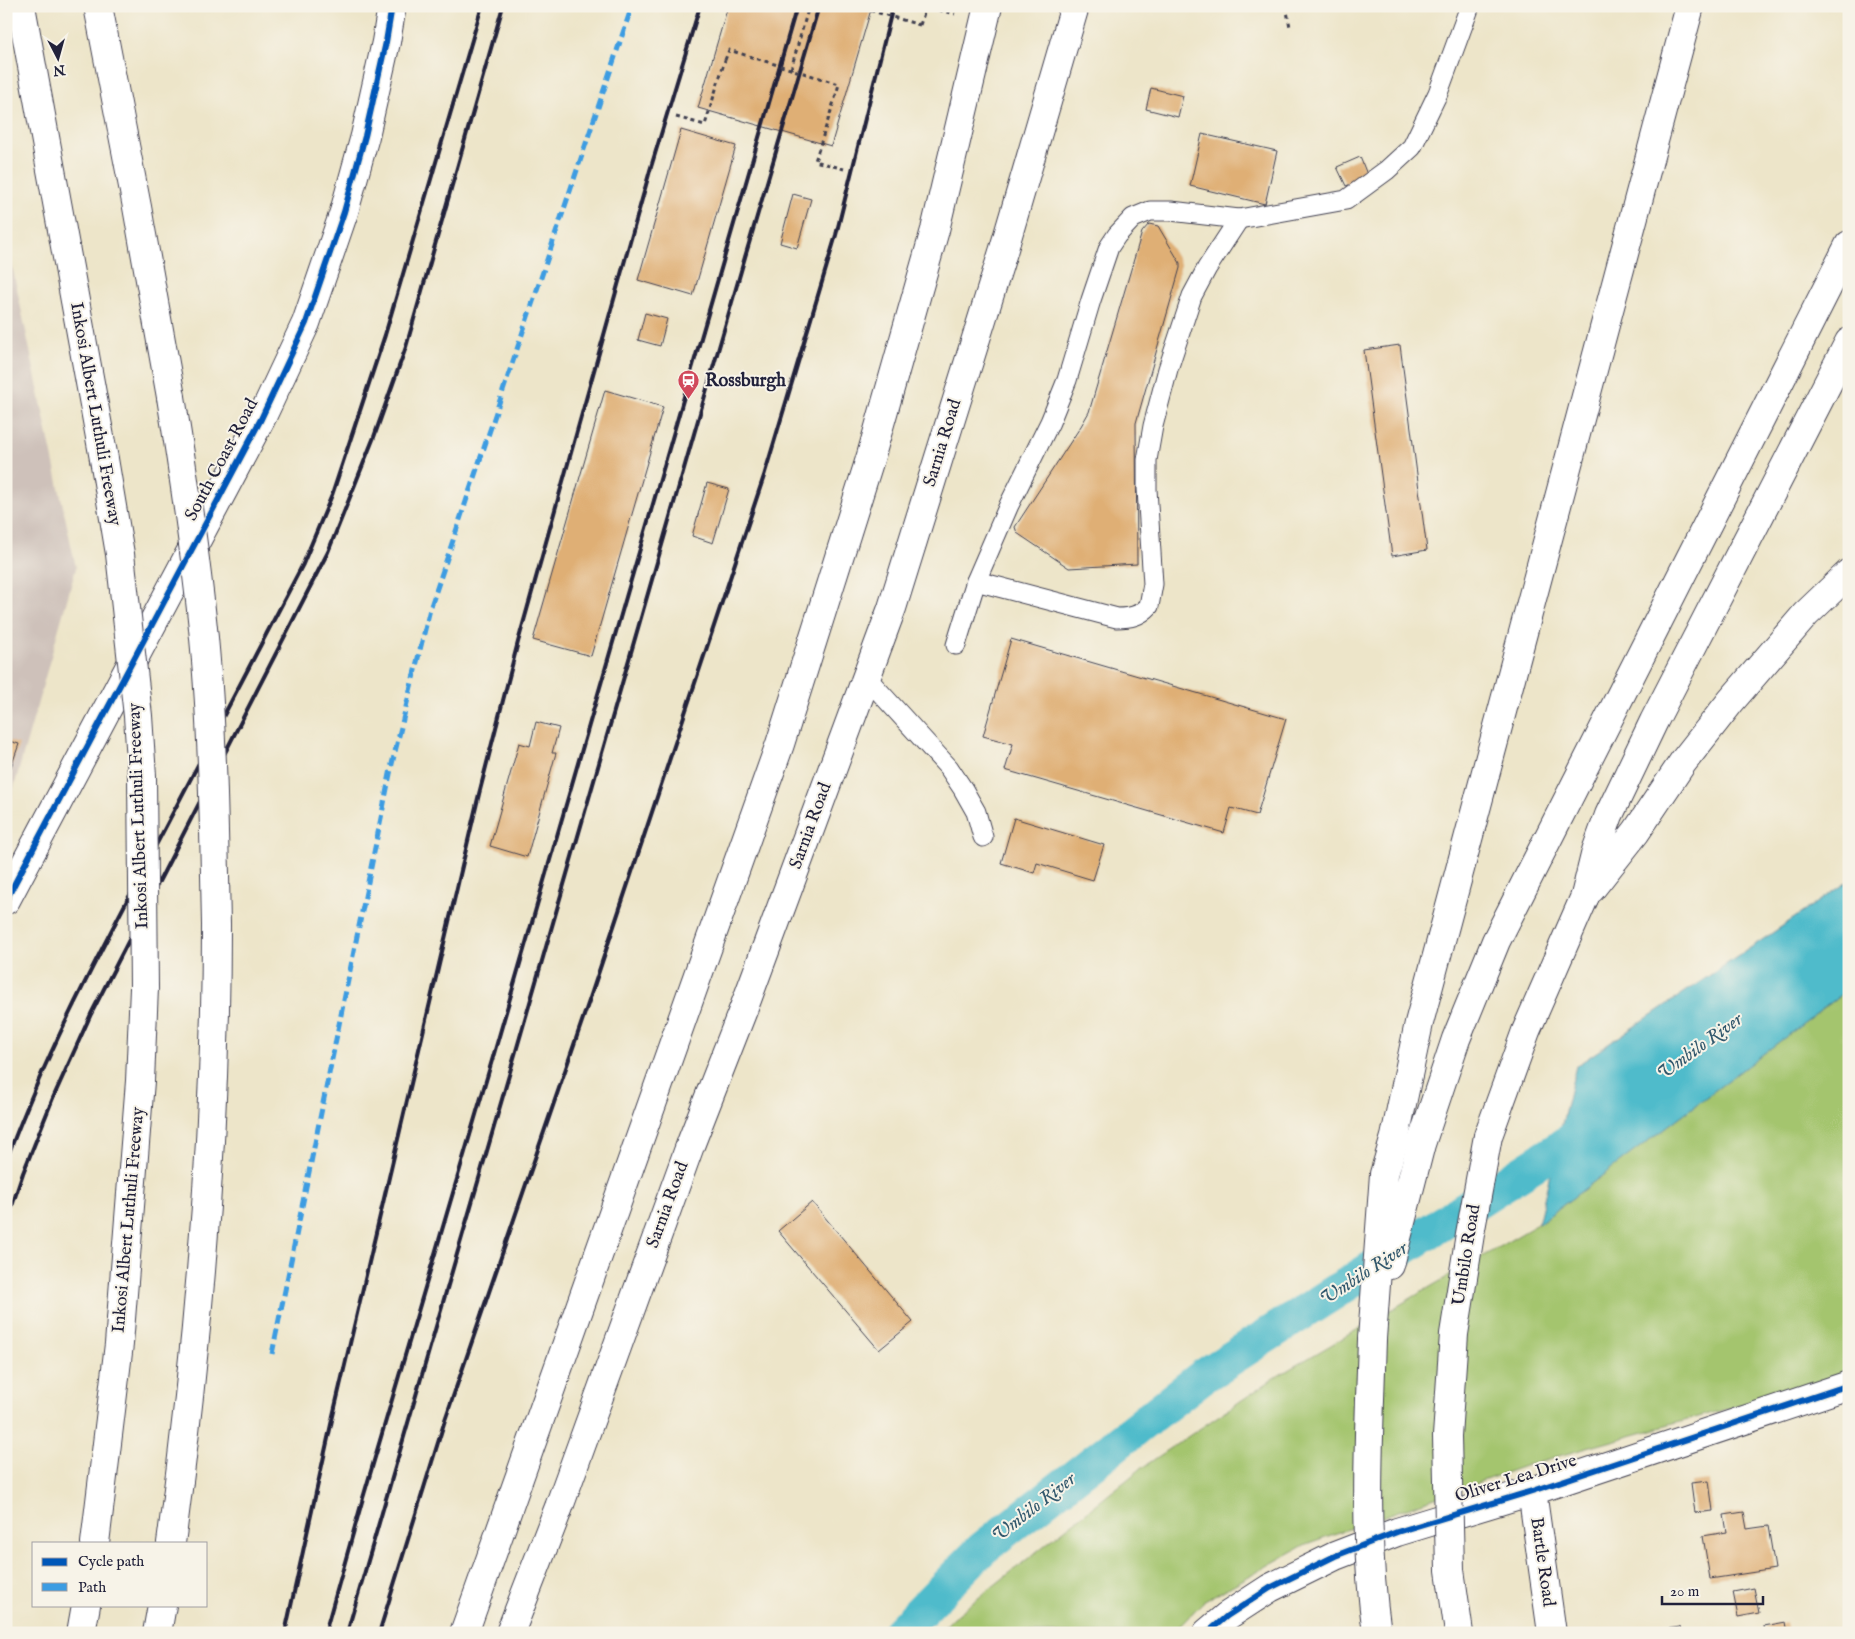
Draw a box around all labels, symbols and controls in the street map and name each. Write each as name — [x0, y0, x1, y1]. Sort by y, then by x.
north arrow — [32, 32, 82, 82]
text: N — [52, 60, 67, 80]
street label: Inkosi Albert Luthuli Freeway — [64, 300, 126, 528]
station icon: Rossburgh — [677, 369, 701, 400]
place label: Rossburgh — [705, 370, 786, 393]
street label: South Coast Road — [180, 394, 264, 525]
street label: Sarnia Road — [919, 396, 967, 490]
street label: Inkosi Albert Luthuli Freeway — [124, 702, 154, 930]
street label: Sarnia Road — [785, 779, 837, 872]
water label: Umbilo River — [1652, 1007, 1749, 1086]
street label: Inkosi Albert Luthuli Freeway — [108, 1106, 150, 1334]
street label: Sarnia Road — [642, 1158, 694, 1251]
street label: Umbilo Road — [1448, 1202, 1486, 1307]
water label: Umbilo River — [1315, 1236, 1414, 1311]
street label: Oliver Lea Drive — [1452, 1450, 1580, 1508]
water label: Umbilo River — [987, 1467, 1082, 1548]
street label: Bartle Road — [1524, 1516, 1560, 1609]
legend — [32, 1542, 208, 1606]
text: Cycle path — [78, 1552, 144, 1571]
scale bar — [1662, 1574, 1764, 1606]
text: Path — [78, 1578, 106, 1597]
text: 20 m — [1670, 1582, 1700, 1601]

